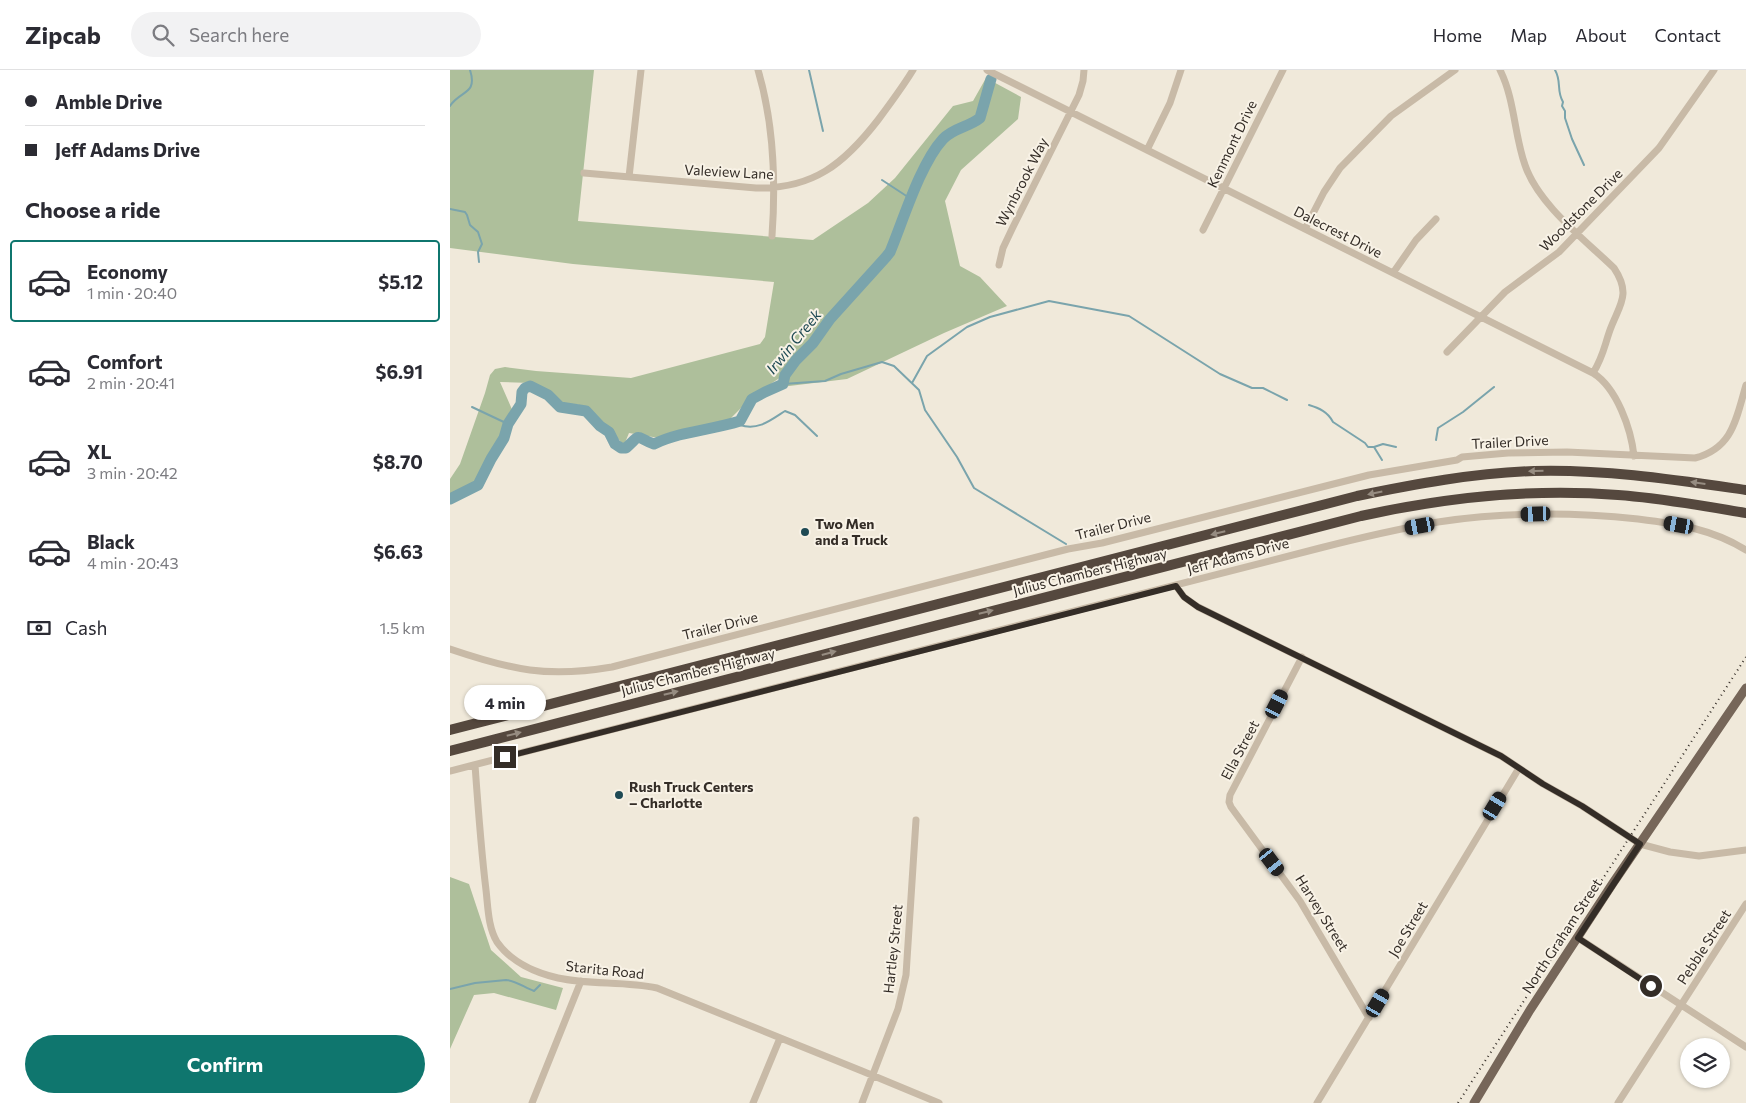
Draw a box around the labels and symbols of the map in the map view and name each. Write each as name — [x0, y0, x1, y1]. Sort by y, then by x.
street label: Kenmont Drive — [1203, 97, 1260, 190]
street label: Wynbrook Way — [992, 134, 1051, 229]
street label: Valeview Lane — [684, 161, 774, 182]
street label: Woodstone Drive — [1536, 165, 1626, 255]
street label: Dalecrest Drive — [1291, 202, 1385, 261]
water label: Irwin Creek — [762, 305, 825, 377]
street label: Trailer Drive — [1471, 431, 1549, 452]
one-way arrow — [1528, 467, 1544, 475]
one-way arrow — [1689, 479, 1705, 487]
one-way arrow — [1367, 489, 1383, 497]
car — [1520, 506, 1551, 522]
street label: Trailer Drive — [1073, 508, 1152, 543]
place label: Two Men and a Truck — [815, 515, 888, 548]
car — [1662, 515, 1695, 535]
car — [1403, 516, 1436, 536]
marker: Two Men and a Truck — [799, 526, 811, 538]
one-way arrow — [1210, 529, 1225, 537]
street label: Jeff Adams Drive — [1185, 534, 1291, 577]
street label: Julius Chambers Highway — [1011, 544, 1169, 599]
street label: Trailer Drive — [680, 608, 759, 643]
one-way arrow — [979, 608, 994, 616]
street label: Julius Chambers Highway — [619, 644, 777, 699]
one-way arrow — [821, 649, 836, 657]
callout: 4 min — [464, 684, 546, 720]
car — [1263, 687, 1290, 721]
one-way arrow — [664, 689, 679, 697]
street label: Ella Street — [1217, 717, 1262, 782]
one-way arrow — [507, 729, 522, 737]
route end — [494, 746, 516, 768]
place label: Rush Truck Centers – Charlotte — [629, 778, 754, 811]
marker: Rush Truck Centers – Charlotte — [613, 789, 625, 801]
car — [1480, 789, 1509, 823]
car — [1256, 846, 1287, 878]
street label: Harvey Street — [1292, 871, 1353, 954]
street label: North Graham Street — [1518, 875, 1605, 996]
street label: Joe Street — [1384, 898, 1431, 960]
street label: Hartley Street — [879, 903, 906, 994]
street label: Pebble Street — [1673, 906, 1734, 987]
street label: Starita Road — [565, 957, 645, 982]
route start — [1640, 975, 1662, 997]
car — [1364, 986, 1391, 1020]

